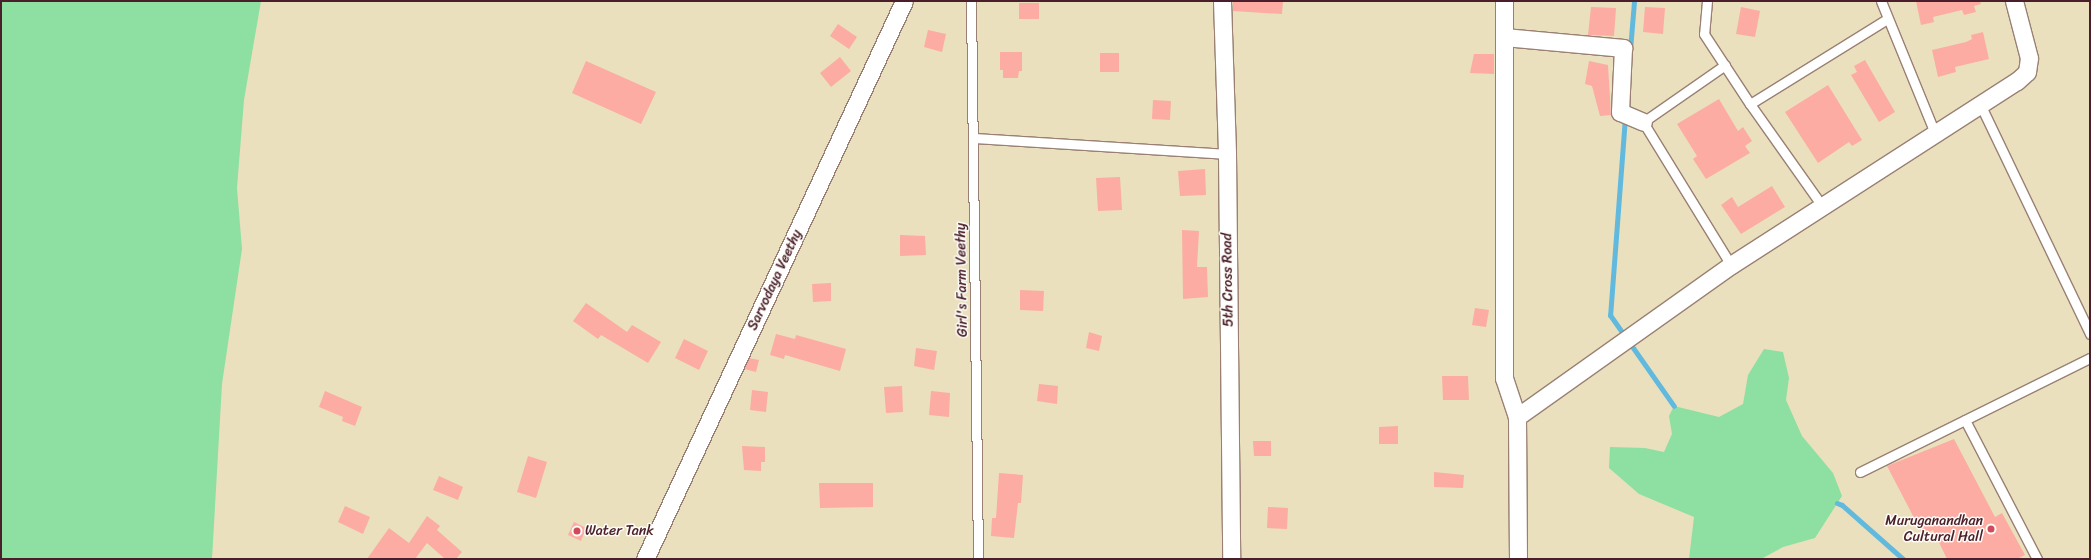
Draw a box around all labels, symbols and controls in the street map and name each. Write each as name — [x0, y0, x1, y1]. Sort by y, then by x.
street label: Girl's Farm Veethy — [953, 223, 971, 337]
street label: Sarvodaya Veethy — [744, 227, 806, 333]
street label: 5th Cross Road — [1219, 233, 1237, 327]
place label: Muruganandhan Cultural Hall — [1885, 513, 1983, 546]
place label: Water Tank — [585, 523, 654, 539]
marker: Muruganandhan Cultural Hall — [1986, 524, 1996, 534]
marker: Water Tank — [572, 526, 582, 536]

